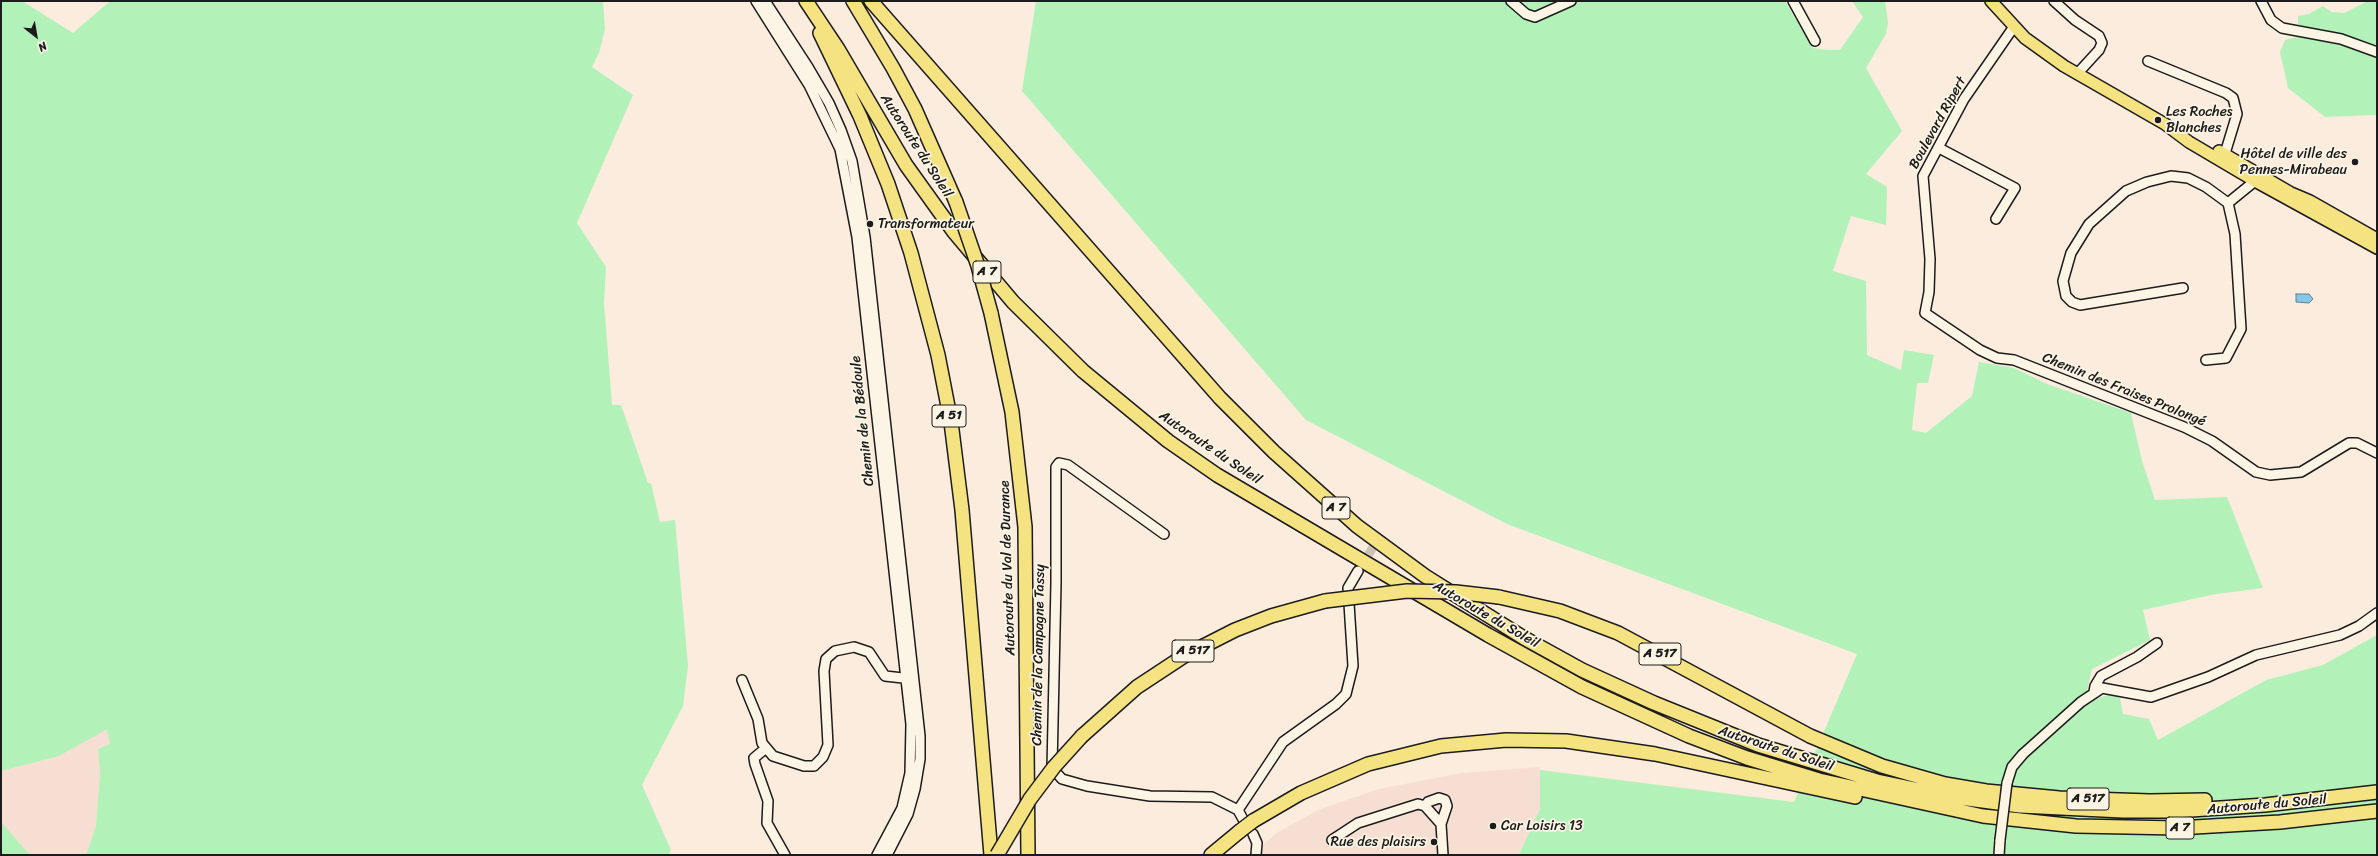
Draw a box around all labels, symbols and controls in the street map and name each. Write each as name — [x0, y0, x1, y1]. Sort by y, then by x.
north arrow — [16, 16, 56, 56]
text: N — [34, 37, 51, 57]
street label: Boulevard Ripert — [1906, 74, 1970, 172]
street label: Autoroute du Soleil — [876, 91, 956, 201]
place label: Les Roches Blanches — [2166, 104, 2233, 136]
marker: Les Roches Blanches — [2153, 115, 2163, 125]
place label: Hôtel de ville des Pennes-Mirabeau — [2240, 146, 2347, 178]
marker: Hôtel de ville des Pennes-Mirabeau — [2350, 157, 2360, 167]
place label: Transformateur — [878, 216, 974, 232]
marker: Transformateur — [865, 219, 875, 229]
road number: A 7 — [973, 261, 1001, 283]
street label: Chemin des Fraises Prolongé — [2040, 349, 2208, 431]
street label: Chemin de la Bédoule — [848, 355, 878, 487]
road number: A 51 — [932, 405, 966, 427]
street label: Autoroute du Soleil — [1156, 407, 1264, 489]
street label: Autoroute du Val de Durance — [997, 480, 1019, 656]
road number: A 7 — [1322, 497, 1350, 519]
street label: Chemin de la Campagne Tassy — [1029, 564, 1049, 746]
street label: Autoroute du Soleil — [1430, 578, 1542, 652]
road number: A 517 — [1172, 640, 1214, 662]
road number: A 517 — [1639, 643, 1681, 665]
street label: Autoroute du Soleil — [1716, 722, 1836, 776]
road number: A 517 — [2067, 788, 2109, 810]
street label: Autoroute du Soleil — [2206, 791, 2328, 819]
road number: A 7 — [2166, 817, 2194, 839]
place label: Car Loisirs 13 — [1501, 818, 1583, 834]
marker: Car Loisirs 13 — [1488, 821, 1498, 831]
place label: Rue des plaisirs — [1330, 834, 1426, 850]
marker: Rue des plaisirs — [1429, 837, 1439, 847]

